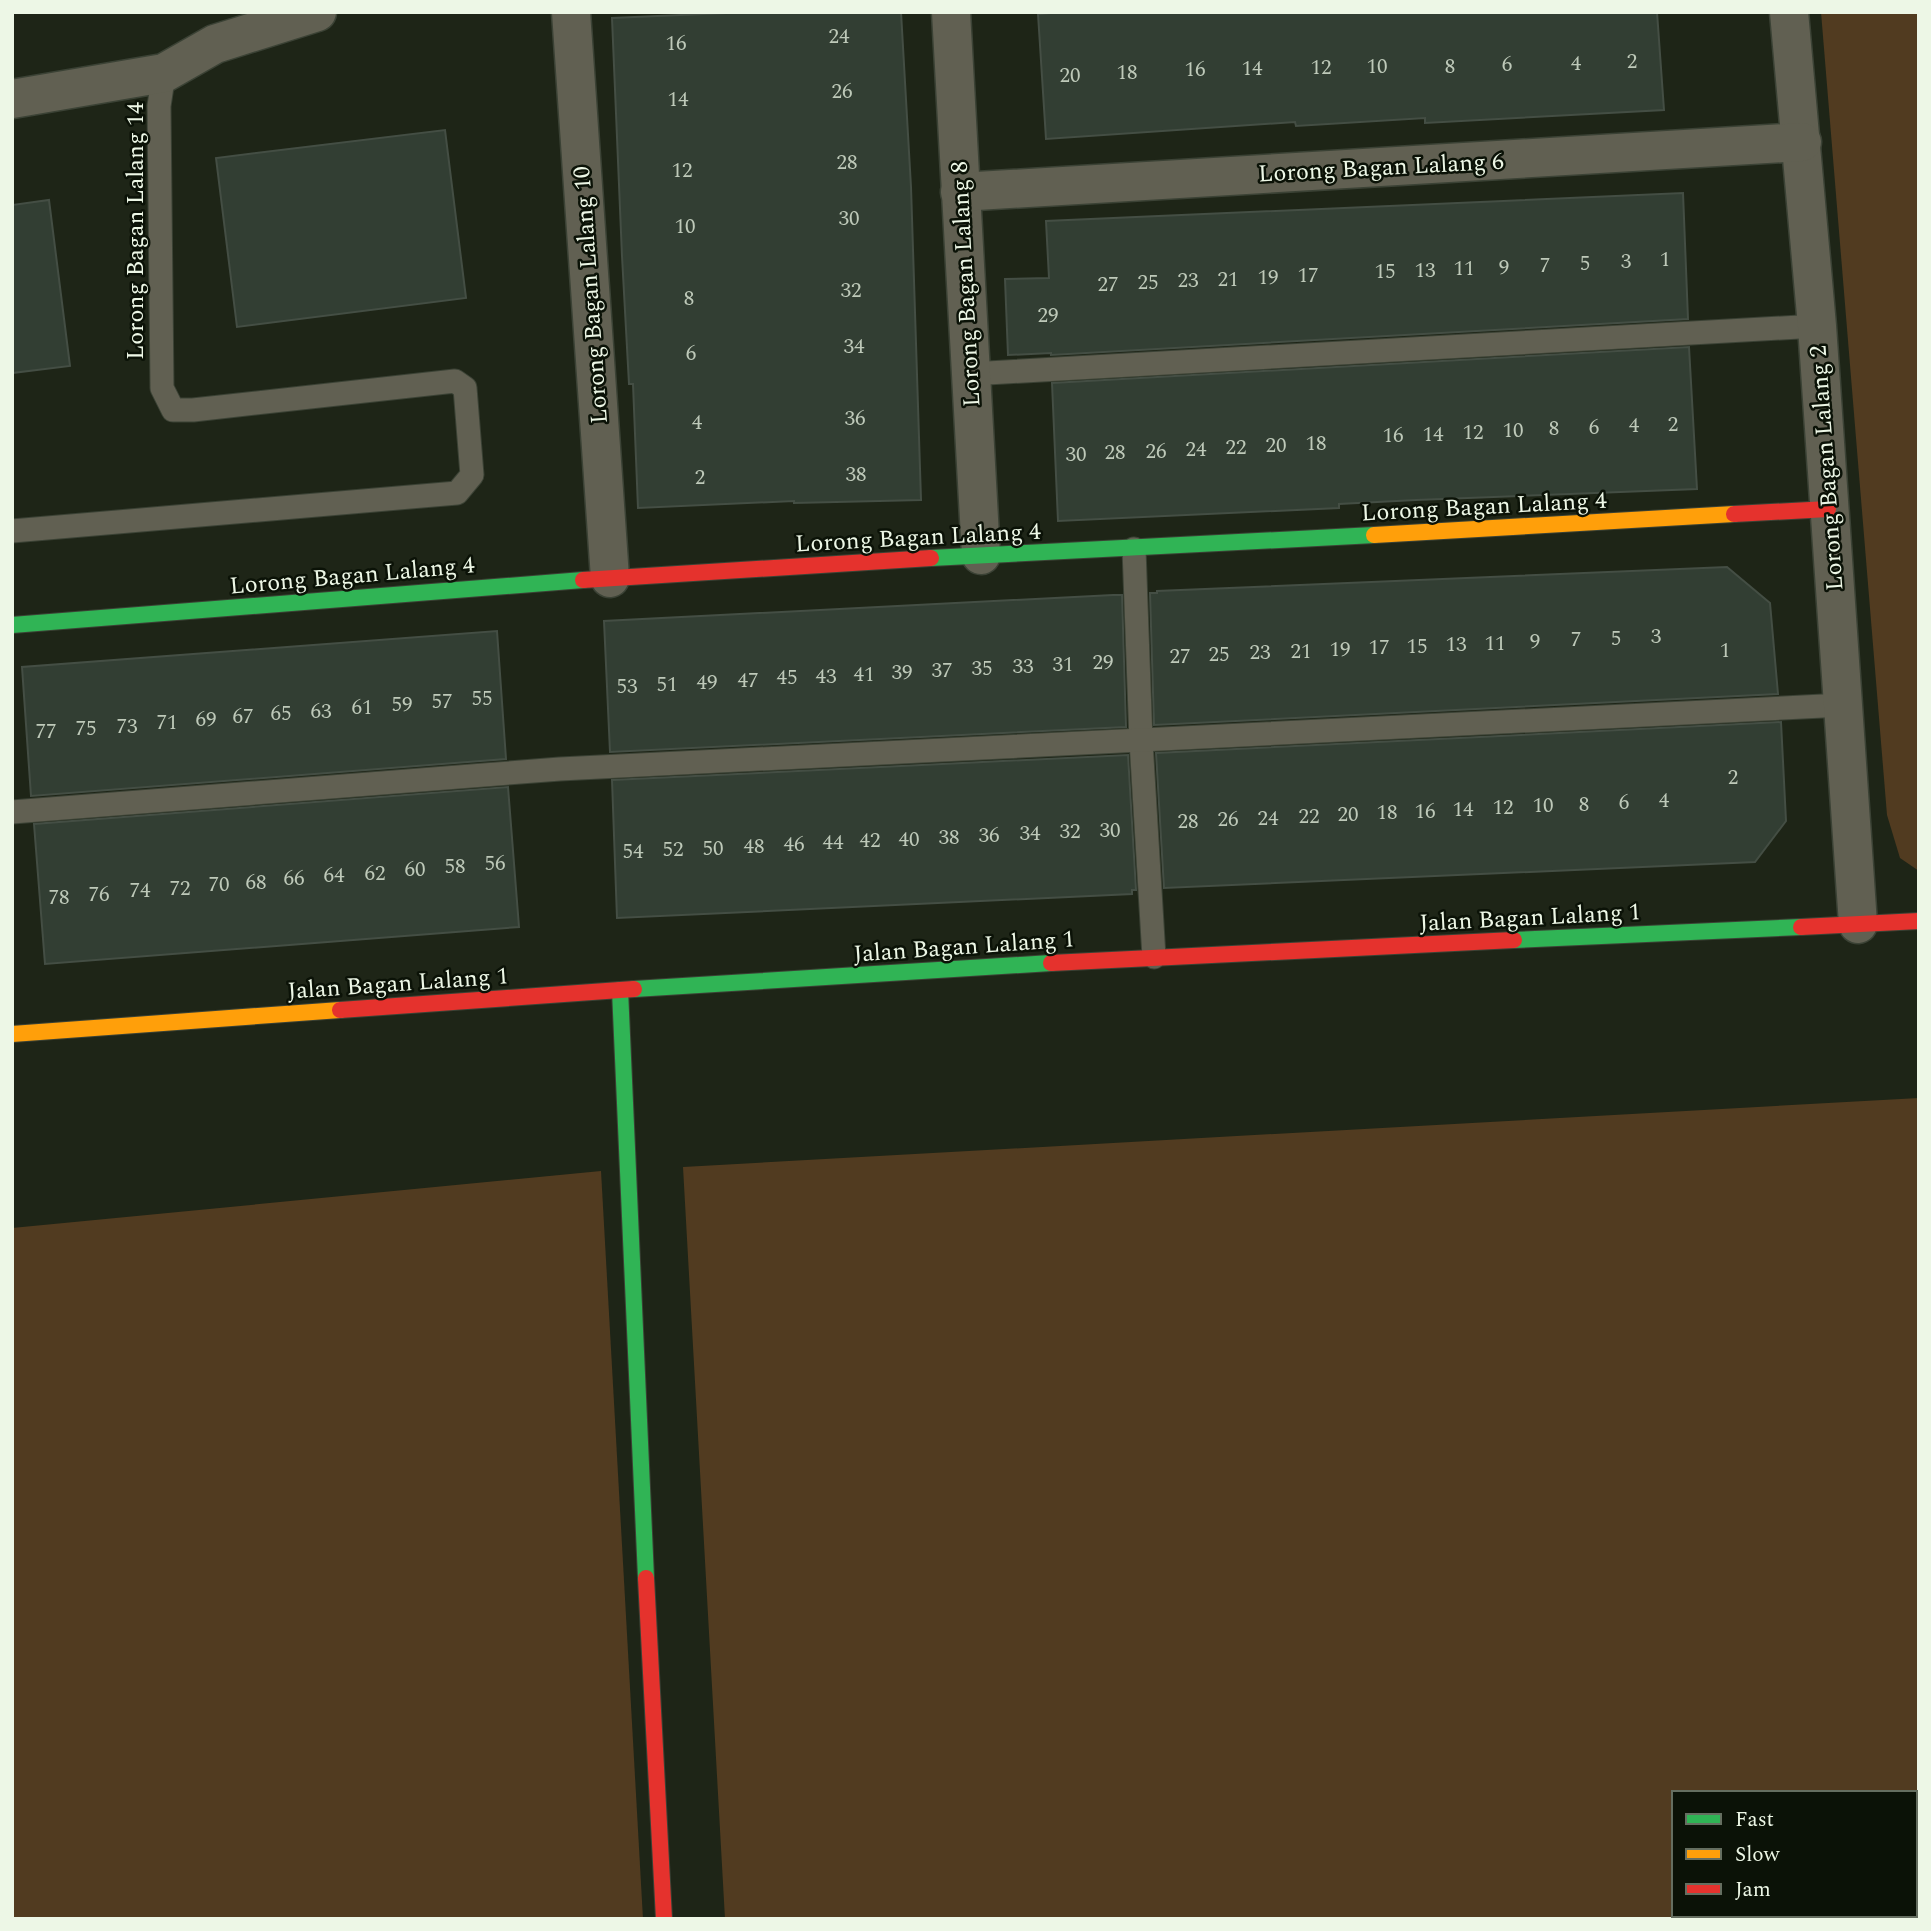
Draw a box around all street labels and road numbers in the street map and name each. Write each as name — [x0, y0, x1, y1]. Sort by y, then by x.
street label: Lorong Bagan Lalang 14 — [118, 102, 154, 360]
street label: Lorong Bagan Lalang 6 — [1257, 144, 1505, 192]
street label: Lorong Bagan Lalang 8 — [942, 160, 990, 408]
street label: Lorong Bagan Lalang 10 — [564, 165, 618, 425]
street label: Lorong Bagan Lalang 2 — [1800, 344, 1854, 592]
street label: Lorong Bagan Lalang 4 — [1360, 483, 1608, 531]
street label: Lorong Bagan Lalang 4 — [794, 514, 1042, 562]
street label: Lorong Bagan Lalang 4 — [228, 547, 476, 605]
street label: Jalan Bagan Lalang 1 — [1418, 894, 1642, 942]
street label: Jalan Bagan Lalang 1 — [852, 921, 1076, 973]
street label: Jalan Bagan Lalang 1 — [286, 958, 510, 1010]

